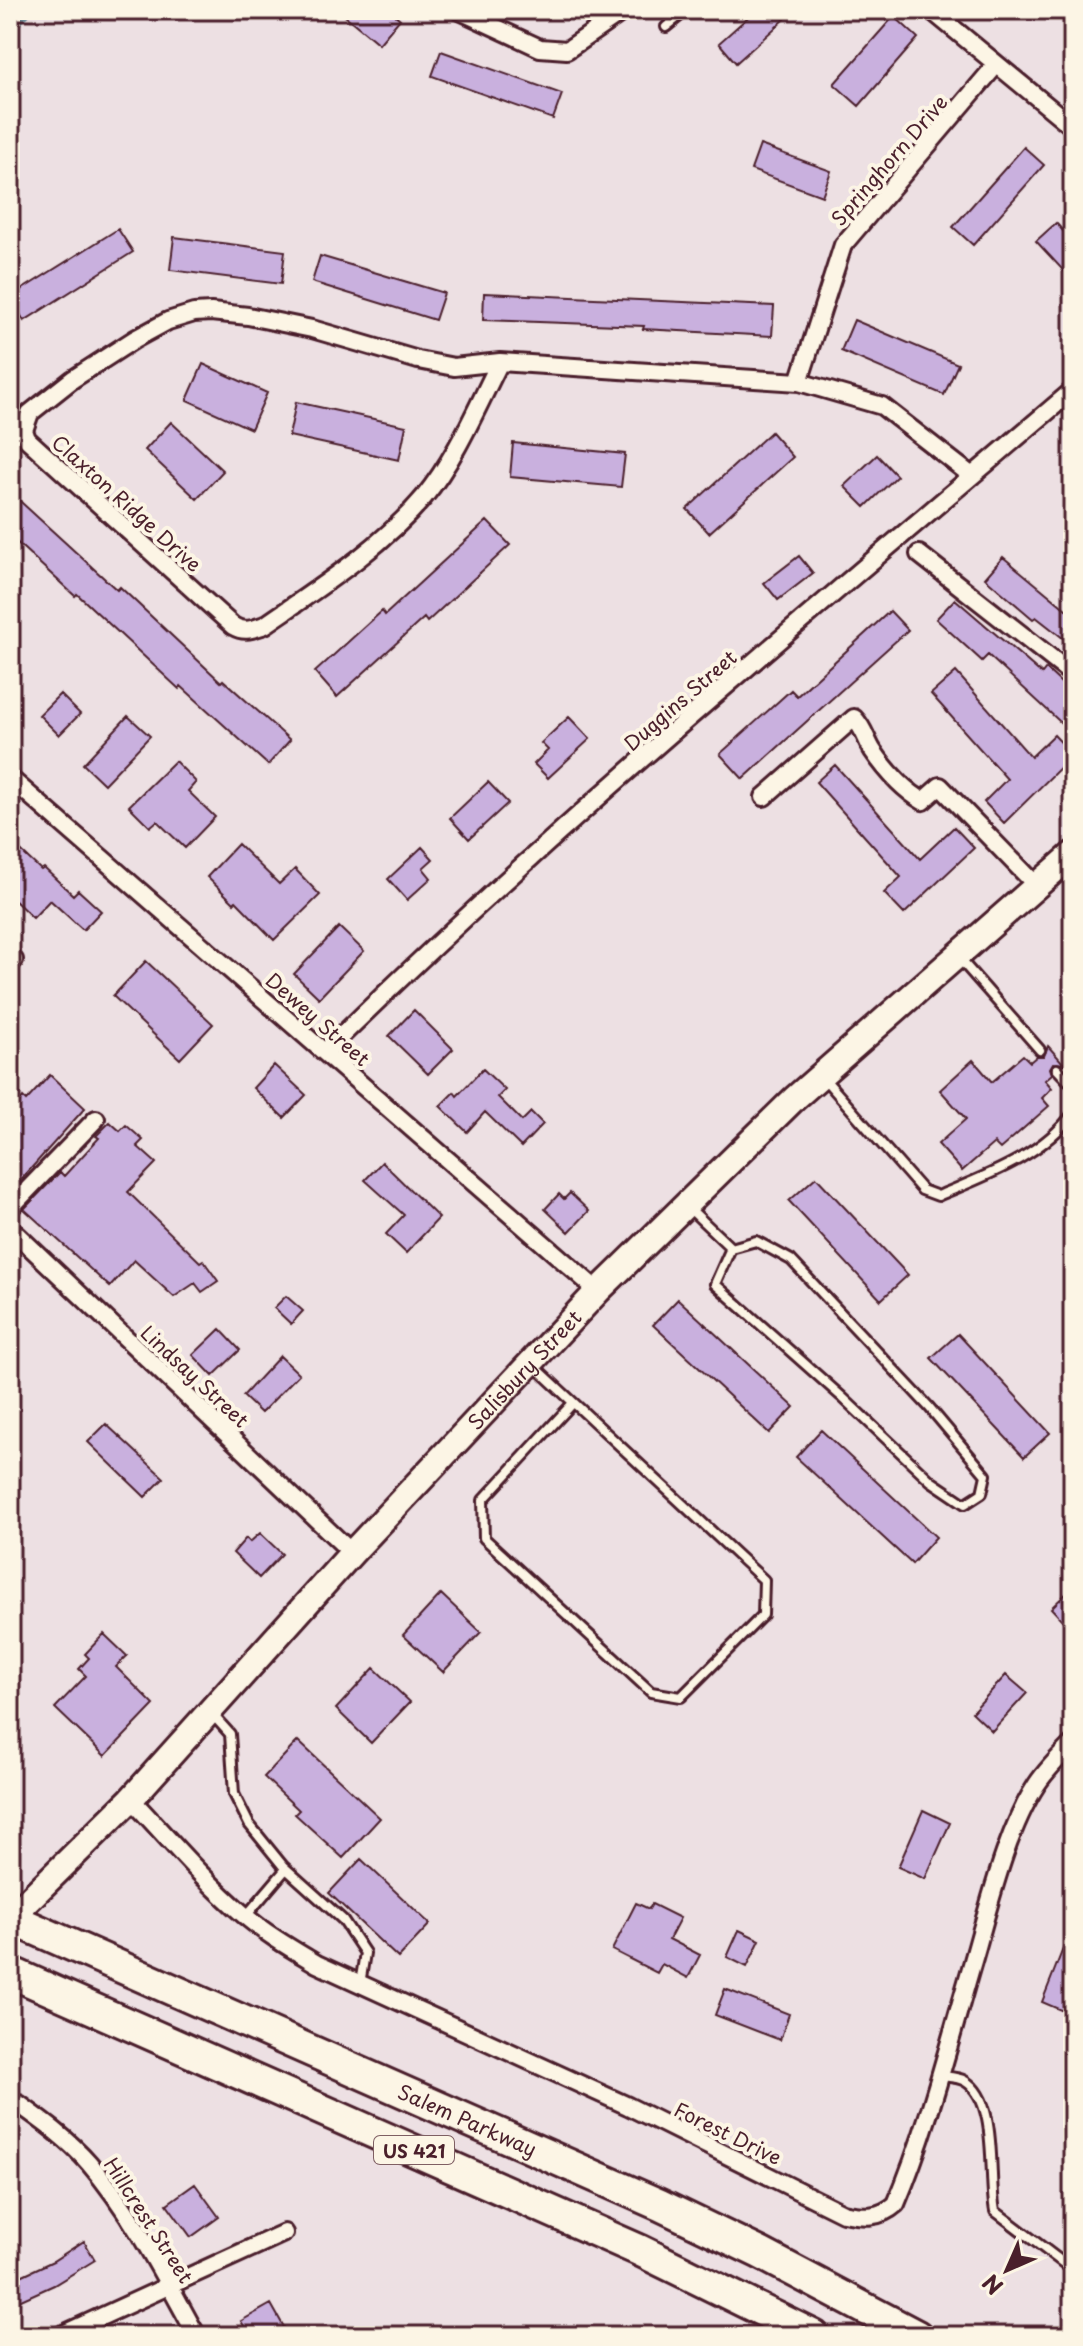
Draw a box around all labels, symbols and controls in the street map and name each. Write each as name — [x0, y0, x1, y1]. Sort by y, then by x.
street label: Springhorn Drive — [824, 88, 954, 232]
street label: Claxton Ridge Drive — [45, 427, 209, 579]
street label: Duggins Street — [617, 642, 743, 758]
street label: Dewey Street — [259, 965, 377, 1073]
street label: Salisbury Street — [460, 1303, 588, 1436]
street label: Lindsay Street — [134, 1318, 256, 1434]
street label: Salem Parkway — [393, 2076, 542, 2164]
street label: Forest Drive — [669, 2094, 787, 2172]
road number: US 421 — [374, 2136, 454, 2164]
street label: Hillcrest Street — [97, 2151, 201, 2289]
north arrow — [967, 2230, 1047, 2310]
text: N — [974, 2267, 1010, 2303]

